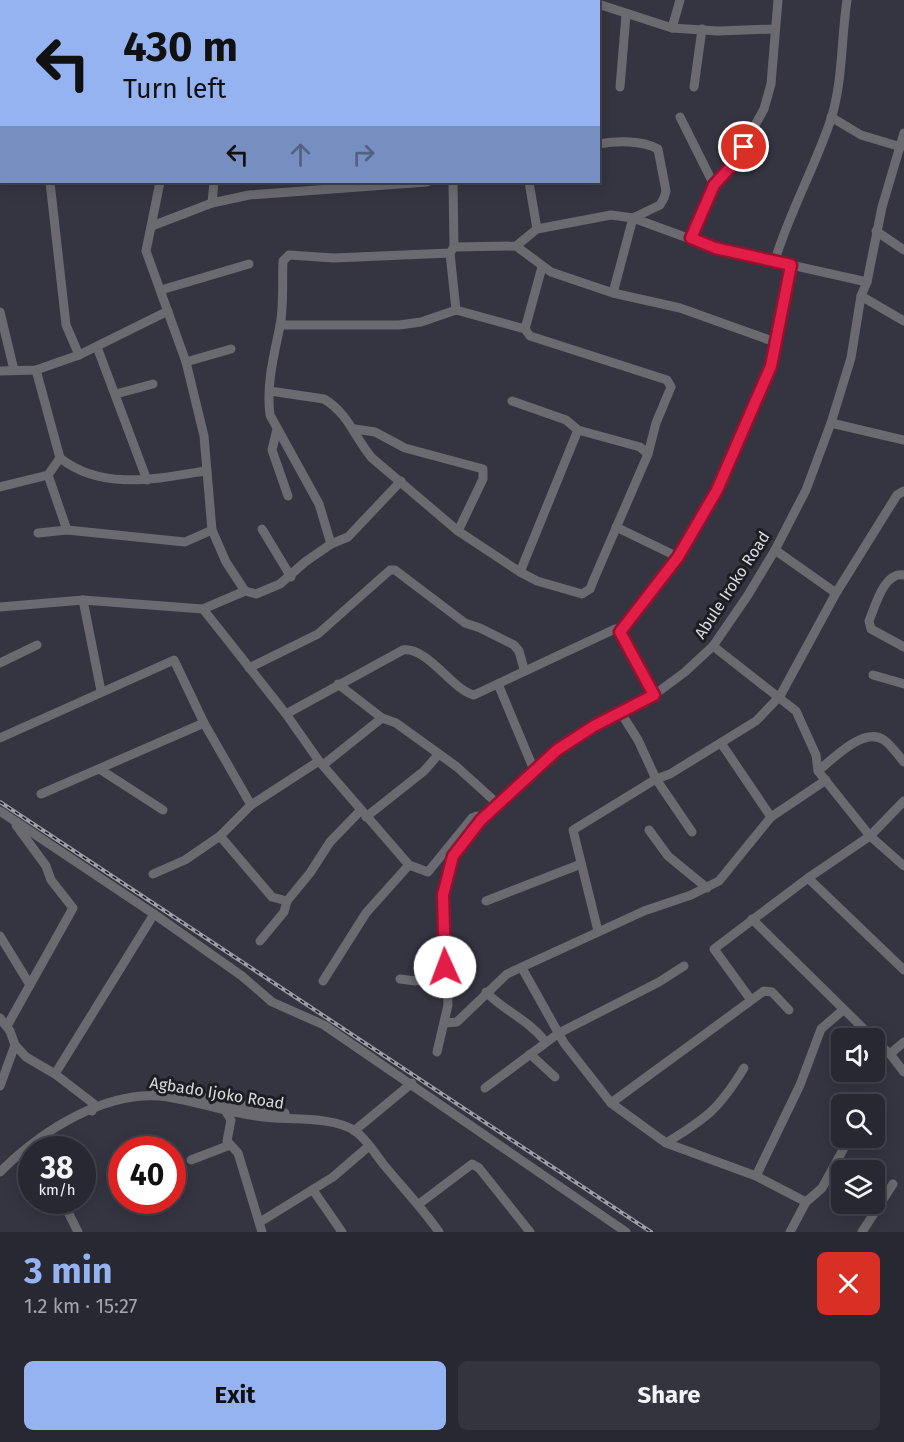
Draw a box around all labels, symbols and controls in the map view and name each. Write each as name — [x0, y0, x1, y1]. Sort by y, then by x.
text: 430 m — [123, 22, 238, 72]
icon: left — [24, 24, 102, 102]
text: Turn left — [123, 73, 226, 105]
pin — [718, 121, 769, 172]
icon: arrive — [727, 130, 760, 163]
icon: left — [221, 138, 254, 171]
icon: ahead — [284, 138, 317, 171]
icon: right — [347, 138, 380, 171]
street label: Abule Iroko Road — [690, 528, 774, 642]
position arrow — [413, 935, 477, 999]
map controls — [831, 1028, 885, 1214]
button: sound — [831, 1028, 885, 1082]
street label: Agbado Ijoko Road — [148, 1073, 286, 1113]
button: search — [831, 1094, 885, 1148]
speed limit sign: 40 — [108, 1136, 186, 1214]
text: 38 — [40, 1150, 74, 1186]
button: layers — [831, 1160, 885, 1214]
text: km/h — [38, 1181, 76, 1199]
text: 3 min — [24, 1249, 113, 1293]
button: close — [817, 1252, 880, 1315]
text: 1.2 km · 15:27 — [24, 1294, 138, 1318]
button: Exit — [24, 1361, 446, 1430]
button: Share — [458, 1361, 880, 1430]

